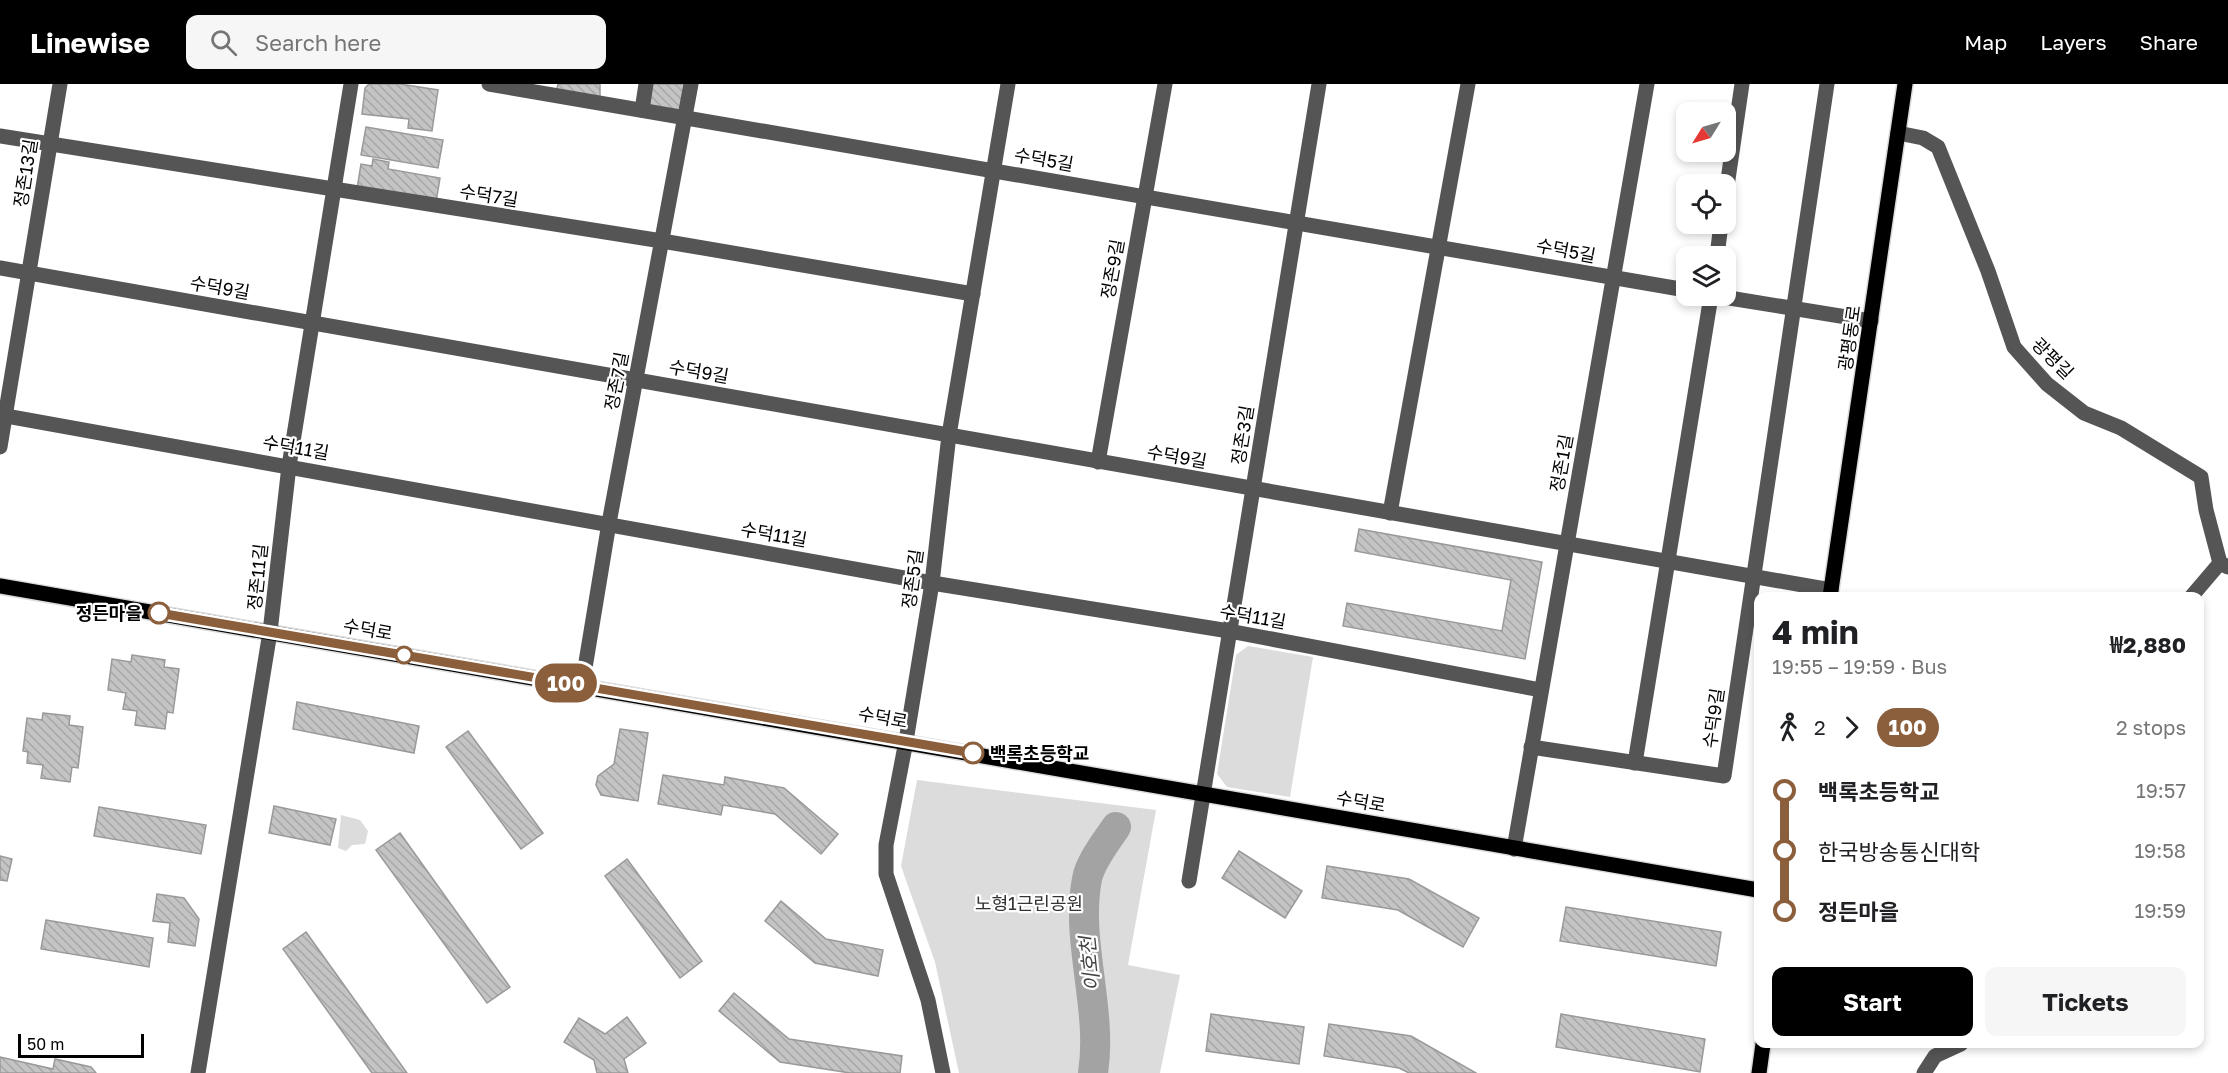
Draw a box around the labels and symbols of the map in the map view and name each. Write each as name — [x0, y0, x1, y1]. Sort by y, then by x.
north arrow — [1676, 102, 1736, 162]
street label: 정존13길 — [9, 137, 41, 209]
street label: 수덕5길 — [1012, 143, 1076, 175]
street label: 수덕7길 — [458, 180, 520, 210]
street label: 수덕5길 — [1534, 233, 1598, 267]
street label: 정존9길 — [1096, 237, 1128, 301]
street label: 수덕9길 — [188, 271, 252, 303]
street label: 광평동로 — [1833, 304, 1865, 372]
street label: 광평길 — [2028, 333, 2078, 383]
street label: 정존7길 — [600, 350, 632, 412]
street label: 수덕9길 — [667, 355, 731, 387]
street label: 정존3길 — [1226, 404, 1258, 466]
street label: 수덕11길 — [261, 430, 331, 464]
street label: 정존1길 — [1545, 432, 1577, 494]
street label: 수덕9길 — [1145, 440, 1209, 472]
street label: 수덕11길 — [739, 517, 809, 551]
street label: 정존11길 — [243, 542, 271, 612]
street label: 정존5길 — [897, 548, 927, 610]
street label: 수덕11길 — [1218, 599, 1288, 633]
place label: 정든마을 — [76, 602, 142, 624]
marker: 정든마을 — [148, 602, 170, 624]
street label: 수덕로 — [342, 614, 394, 644]
unlabelled marker — [395, 646, 413, 664]
line badge: 100 — [532, 664, 600, 702]
street label: 수덕9길 — [1698, 686, 1728, 750]
street label: 수덕로 — [857, 702, 909, 732]
marker: 백록초등학교 — [962, 742, 984, 764]
place label: 백록초등학교 — [990, 742, 1089, 764]
street label: 수덕로 — [1335, 786, 1387, 816]
park label: 노형1근린공원 — [975, 892, 1083, 914]
water label: 이호천 — [1074, 933, 1104, 993]
scale bar — [18, 1031, 144, 1058]

